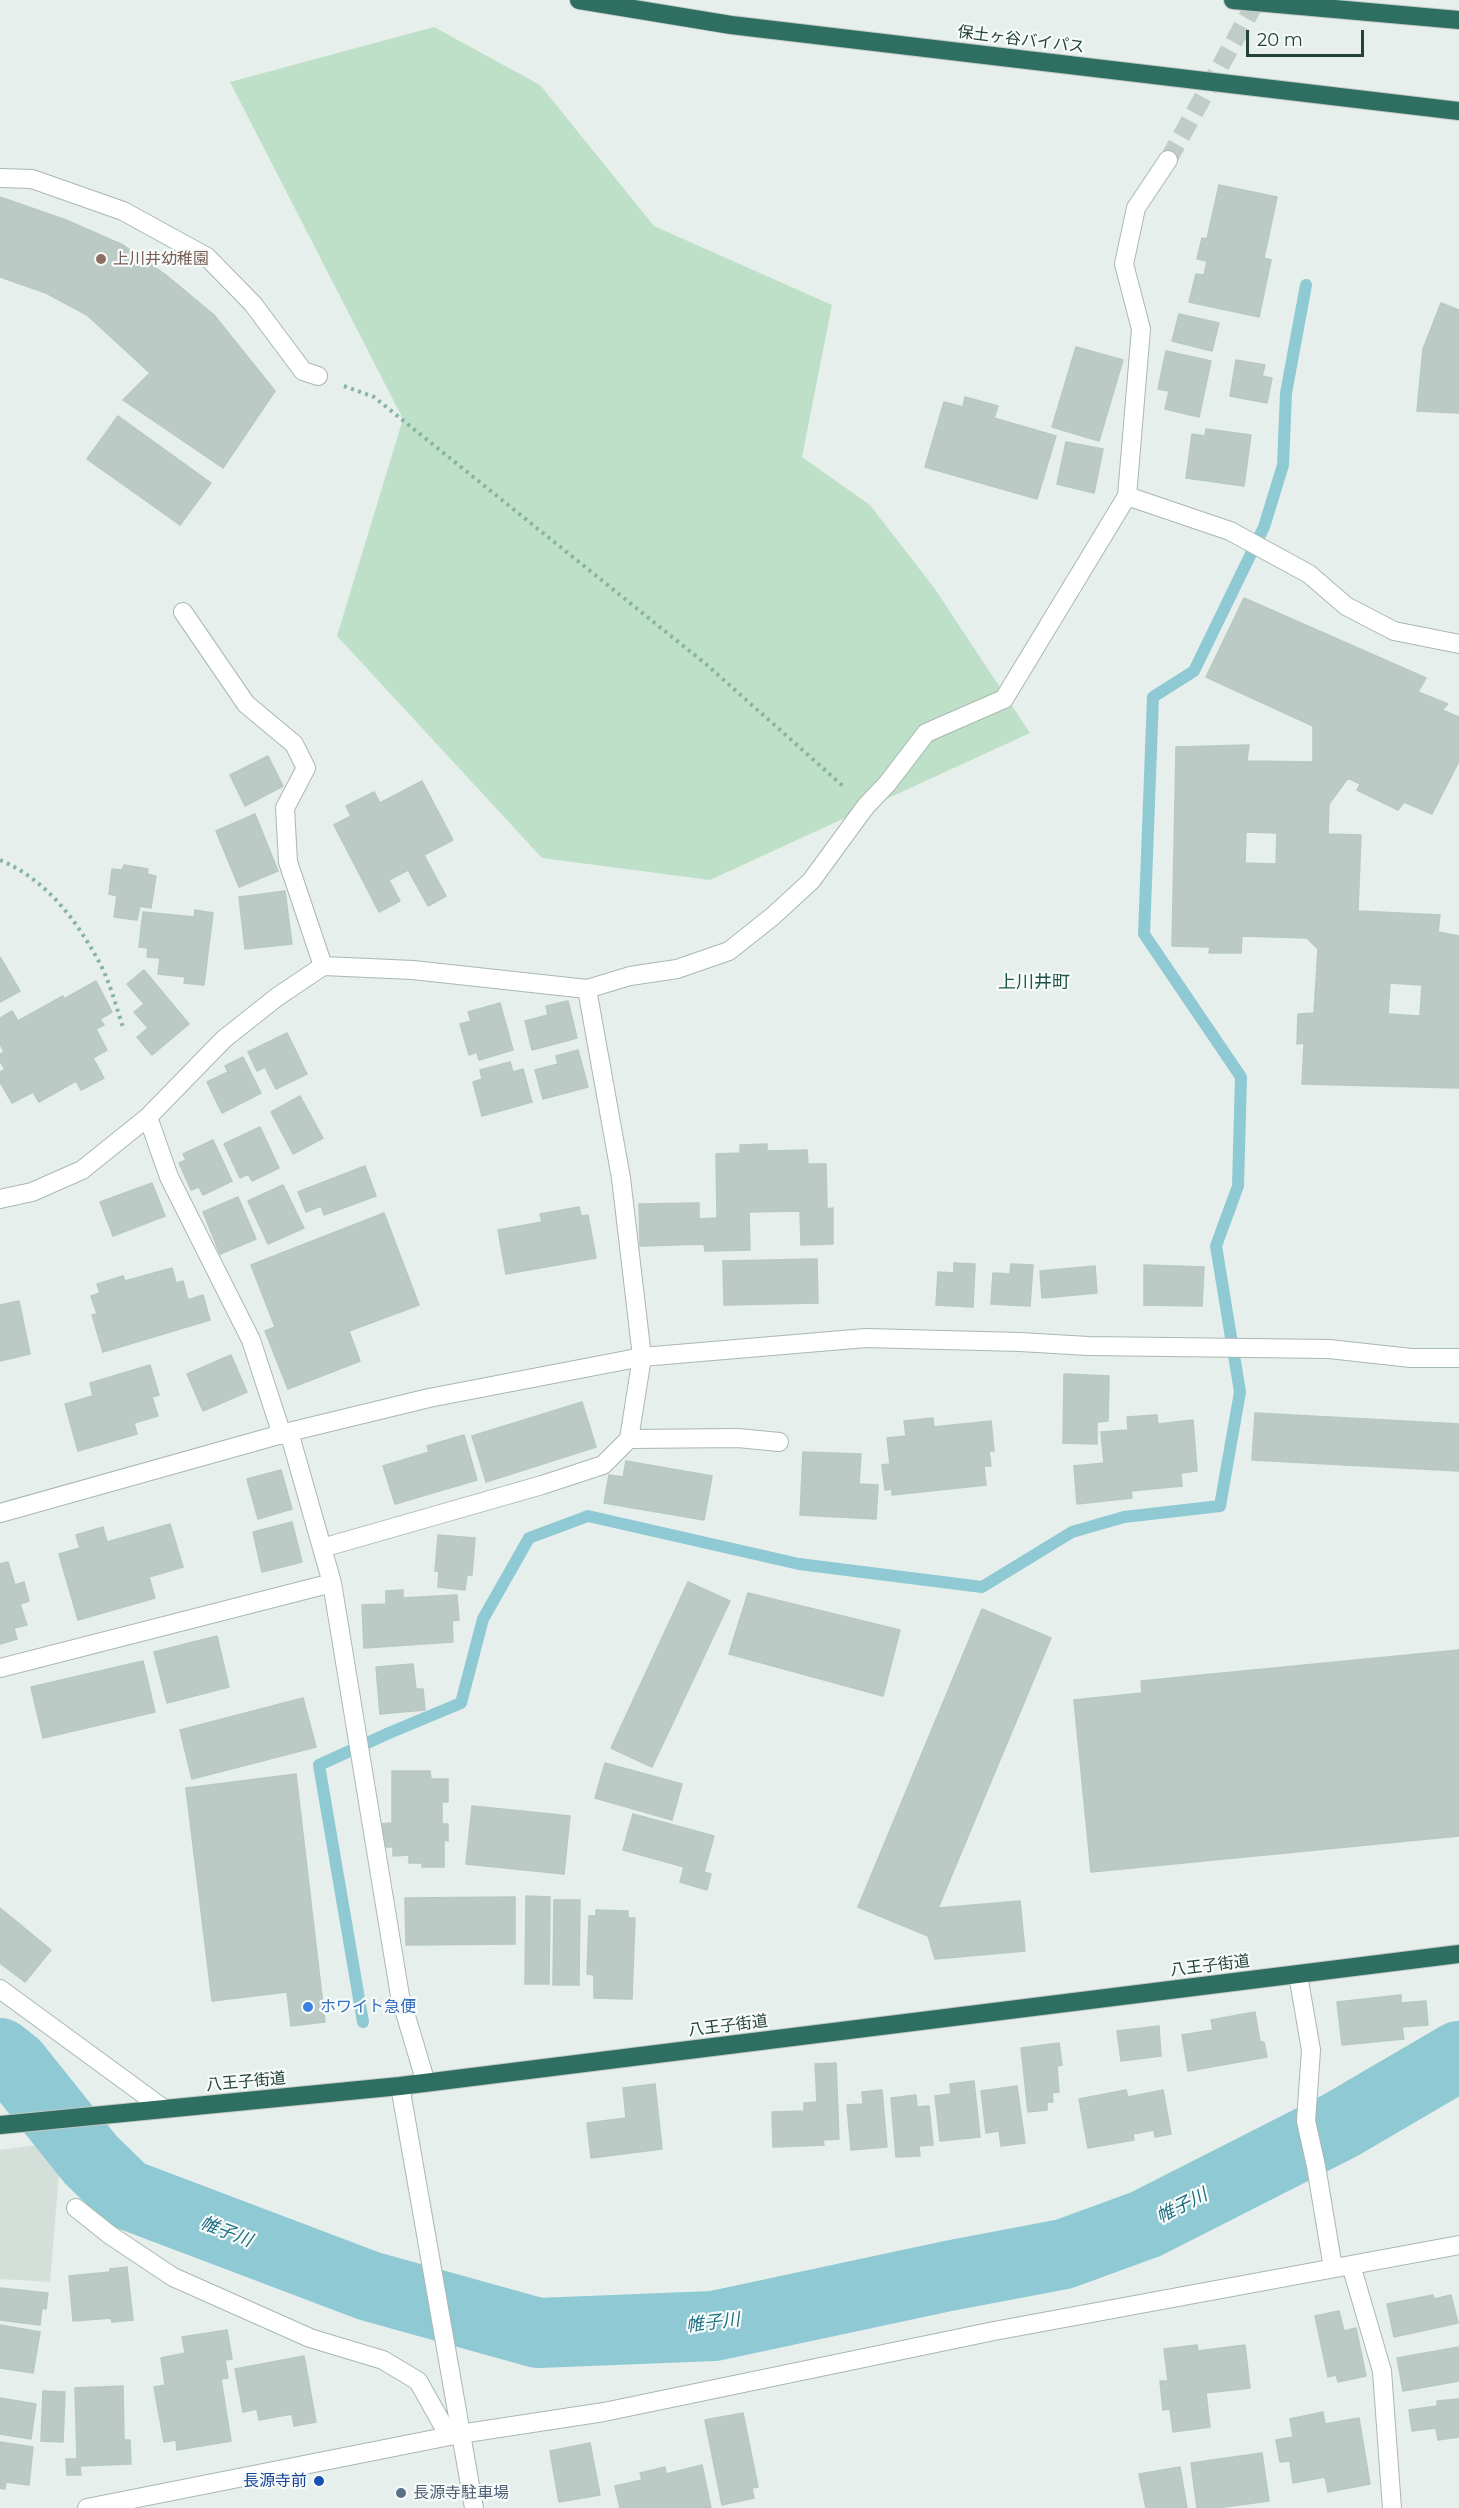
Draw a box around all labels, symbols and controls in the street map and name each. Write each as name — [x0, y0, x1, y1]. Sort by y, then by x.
scale bar — [1249, 18, 1368, 56]
street label: 保土ヶ谷バイパス — [956, 23, 1086, 57]
text: 20 m — [1257, 29, 1303, 51]
place label: 上川井幼稚園 — [113, 249, 209, 269]
marker: 上川井幼稚園 — [94, 252, 108, 266]
district label: 上川井町 — [998, 972, 1070, 994]
street label: 八王子街道 — [1169, 1952, 1251, 1980]
place label: ホワイト急便 — [320, 1997, 416, 2017]
marker: ホワイト急便 — [301, 2000, 315, 2014]
street label: 八王子街道 — [687, 2012, 769, 2040]
street label: 八王子街道 — [205, 2069, 287, 2095]
water label: 帷子川 — [1153, 2184, 1211, 2228]
water label: 帷子川 — [197, 2212, 255, 2252]
water label: 帷子川 — [685, 2309, 741, 2337]
place label: 長源寺前 — [243, 2471, 307, 2491]
marker: 長源寺前 — [312, 2474, 326, 2488]
place label: 長源寺駐車場 — [413, 2483, 509, 2503]
marker: 長源寺駐車場 — [394, 2486, 408, 2500]

